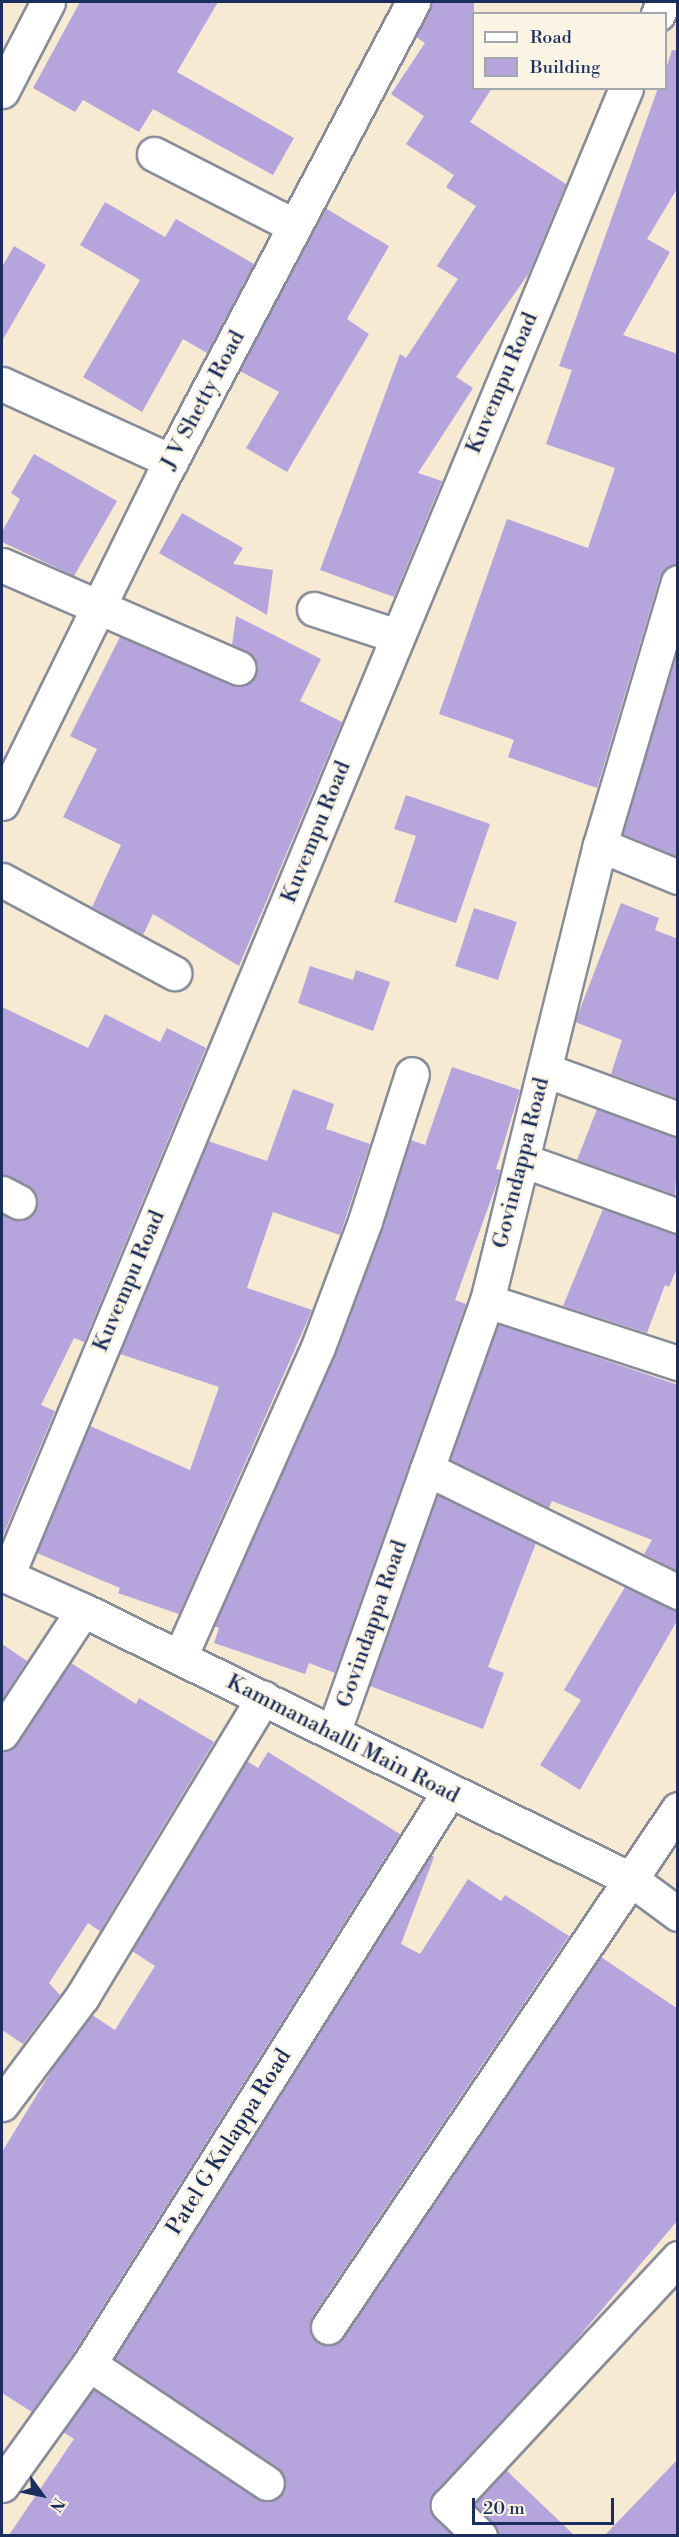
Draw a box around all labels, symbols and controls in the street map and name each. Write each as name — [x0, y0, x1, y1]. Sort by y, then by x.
legend — [472, 12, 667, 90]
text: Road — [530, 26, 572, 49]
text: Building — [530, 56, 600, 79]
street label: Kuvempu Road — [460, 309, 544, 457]
street label: J V Shetty Road — [155, 326, 251, 474]
street label: Kuvempu Road — [276, 757, 356, 907]
street label: Govindappa Road — [487, 1075, 555, 1251]
street label: Kuvempu Road — [87, 1207, 171, 1355]
street label: Govindappa Road — [331, 1537, 413, 1711]
street label: Kammanahalli Main Road — [222, 1669, 464, 1809]
street label: Patel G Kulappa Road — [161, 2044, 297, 2240]
north arrow — [12, 2465, 72, 2525]
scale bar — [475, 2486, 618, 2524]
text: N — [45, 2494, 69, 2516]
text: 20 m — [483, 2497, 525, 2520]

